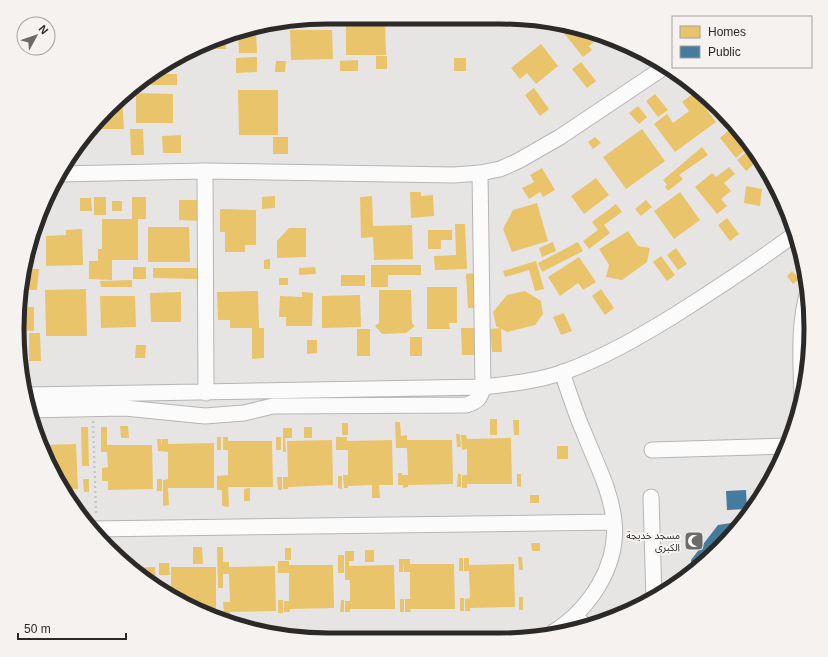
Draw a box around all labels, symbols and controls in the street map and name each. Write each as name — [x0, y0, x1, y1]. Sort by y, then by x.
north arrow — [16, 16, 56, 56]
legend — [672, 16, 812, 68]
text: N — [37, 23, 51, 37]
text: Homes — [708, 25, 746, 39]
text: Public — [708, 45, 741, 59]
place label: مسجد خديجة الكبرى — [626, 530, 680, 554]
mosque icon: مسجد خديجة الكبرى — [683, 530, 705, 552]
scale bar — [18, 615, 126, 641]
text: 50 m — [24, 622, 51, 636]

